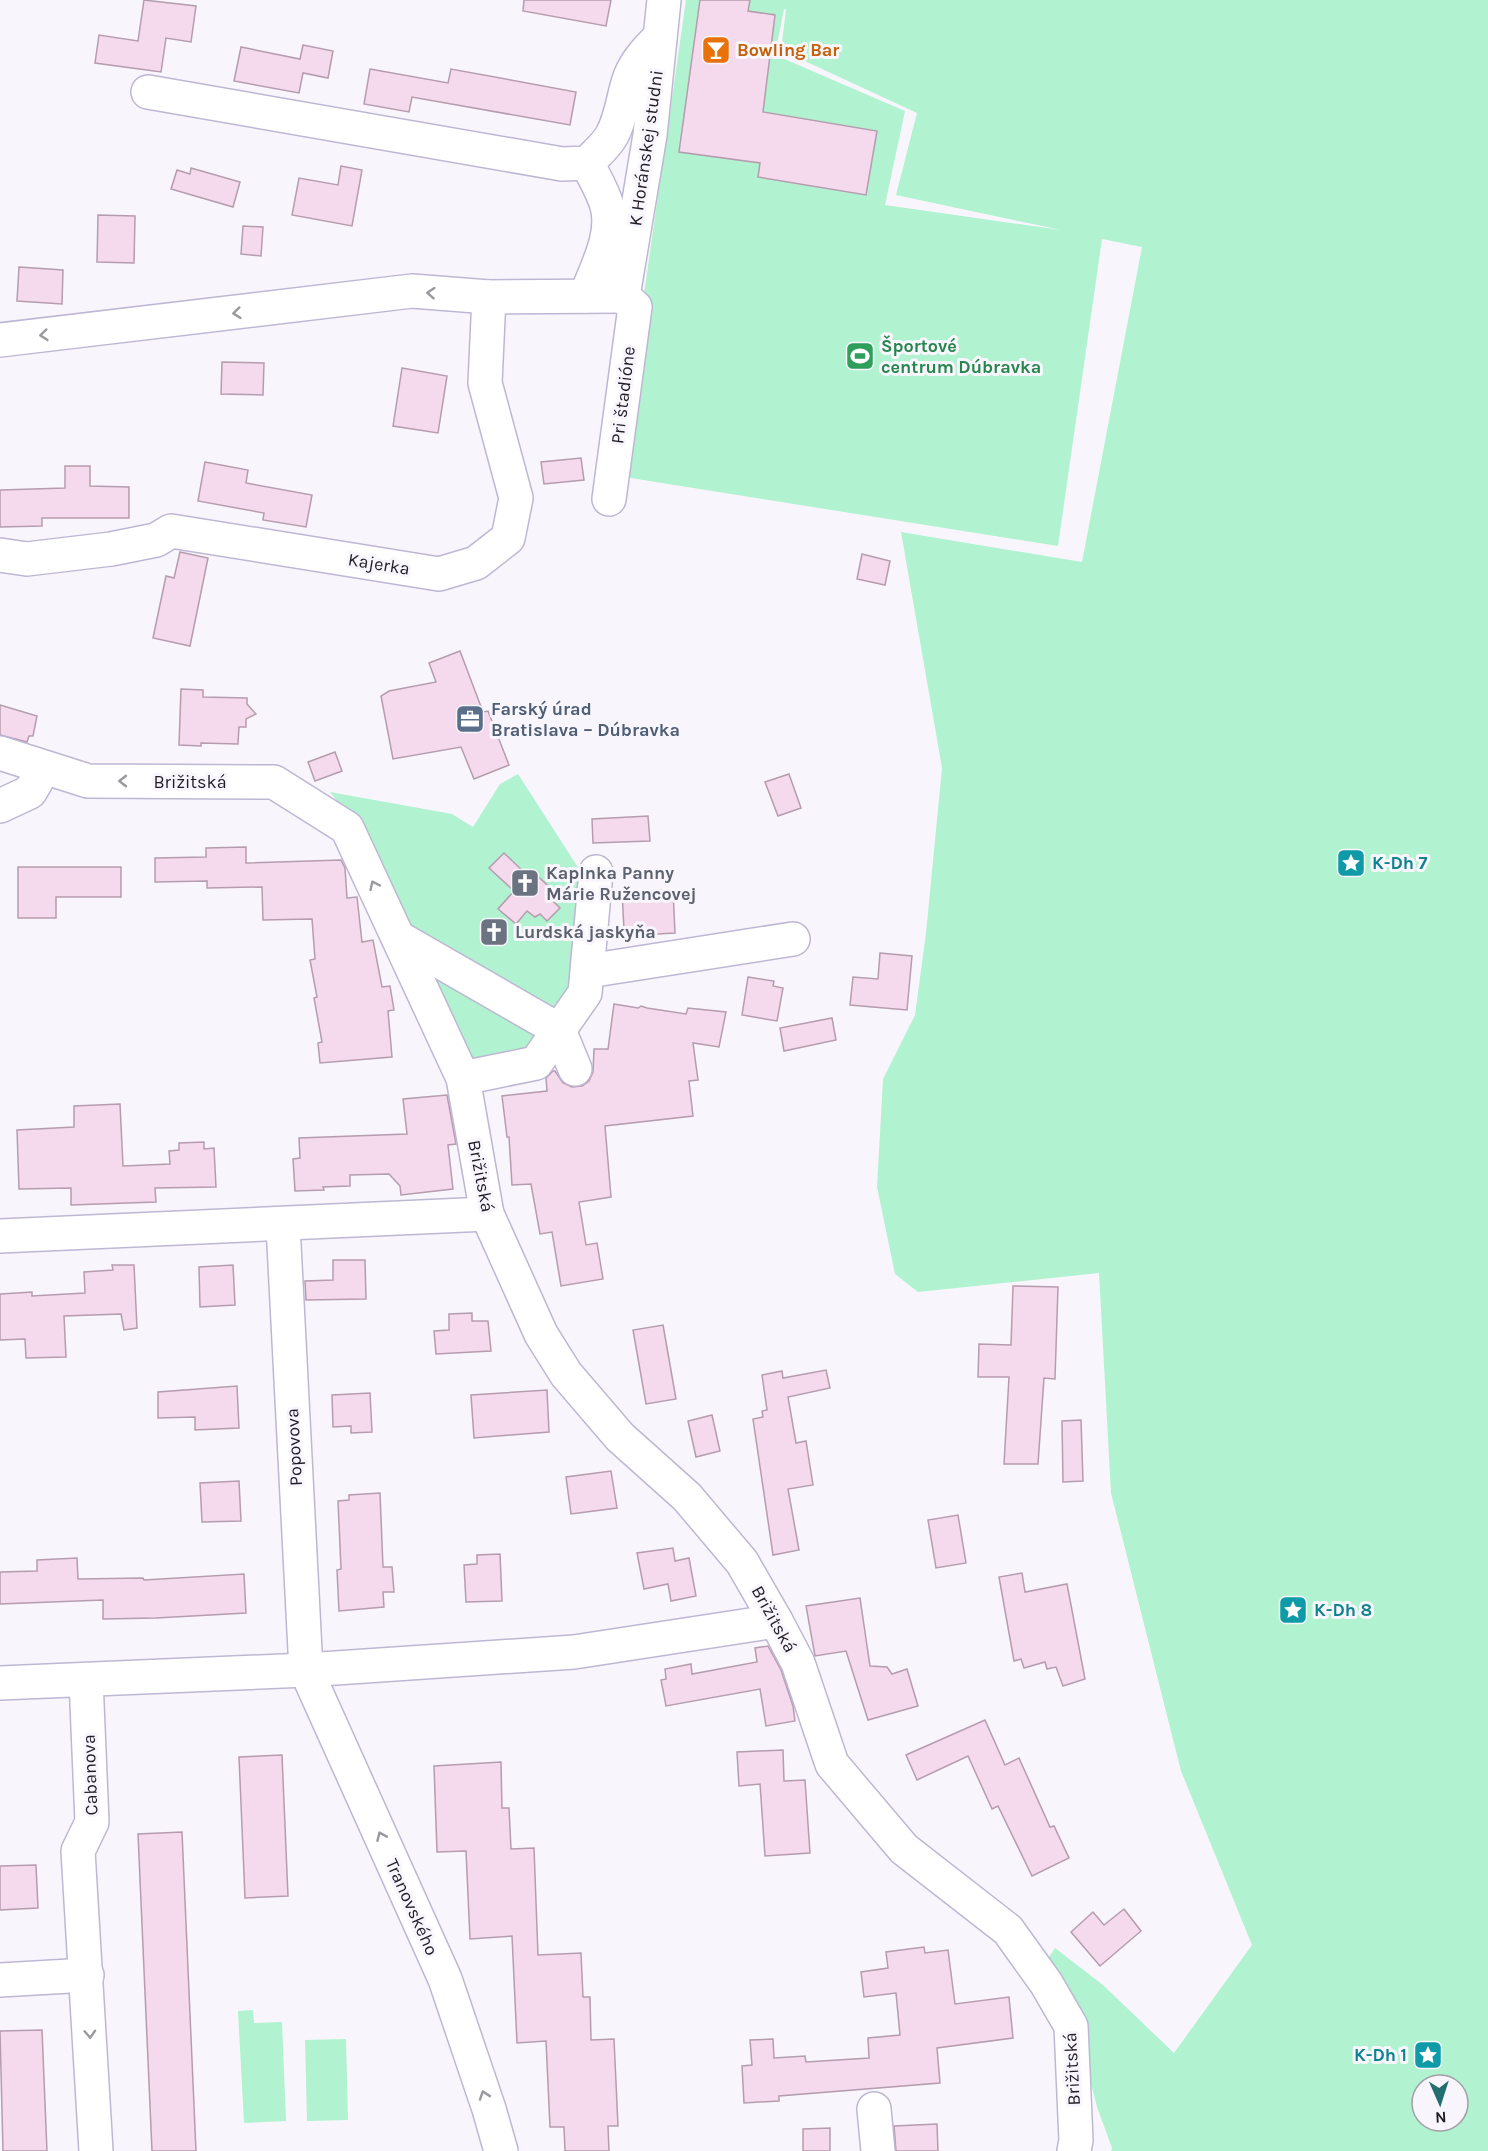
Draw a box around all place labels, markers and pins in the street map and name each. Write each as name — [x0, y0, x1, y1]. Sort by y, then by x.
bar icon: Bowling Bar — [700, 34, 732, 66]
place label: Bowling Bar — [737, 39, 839, 61]
place label: Športové centrum Dúbravka — [881, 335, 1041, 378]
sports icon: Športové centrum Dúbravka — [844, 340, 876, 372]
place label: Farský úrad Bratislava – Dúbravka — [491, 698, 680, 741]
office icon: Farský úrad Bratislava – Dúbravka — [454, 703, 486, 735]
place icon: K-Dh 7 — [1335, 847, 1367, 879]
place label: K-Dh 7 — [1372, 852, 1428, 874]
place label: Kaplnka Panny Márie Ružencovej — [546, 862, 697, 905]
church icon: Kaplnka Panny Márie Ružencovej — [509, 867, 541, 899]
church icon: Lurdská jaskyňa — [478, 916, 510, 948]
place label: Lurdská jaskyňa — [515, 921, 656, 943]
place icon: K-Dh 8 — [1277, 1594, 1309, 1626]
place label: K-Dh 8 — [1314, 1599, 1372, 1621]
place icon: K-Dh 1 — [1412, 2039, 1444, 2071]
place label: K-Dh 1 — [1354, 2044, 1407, 2066]

